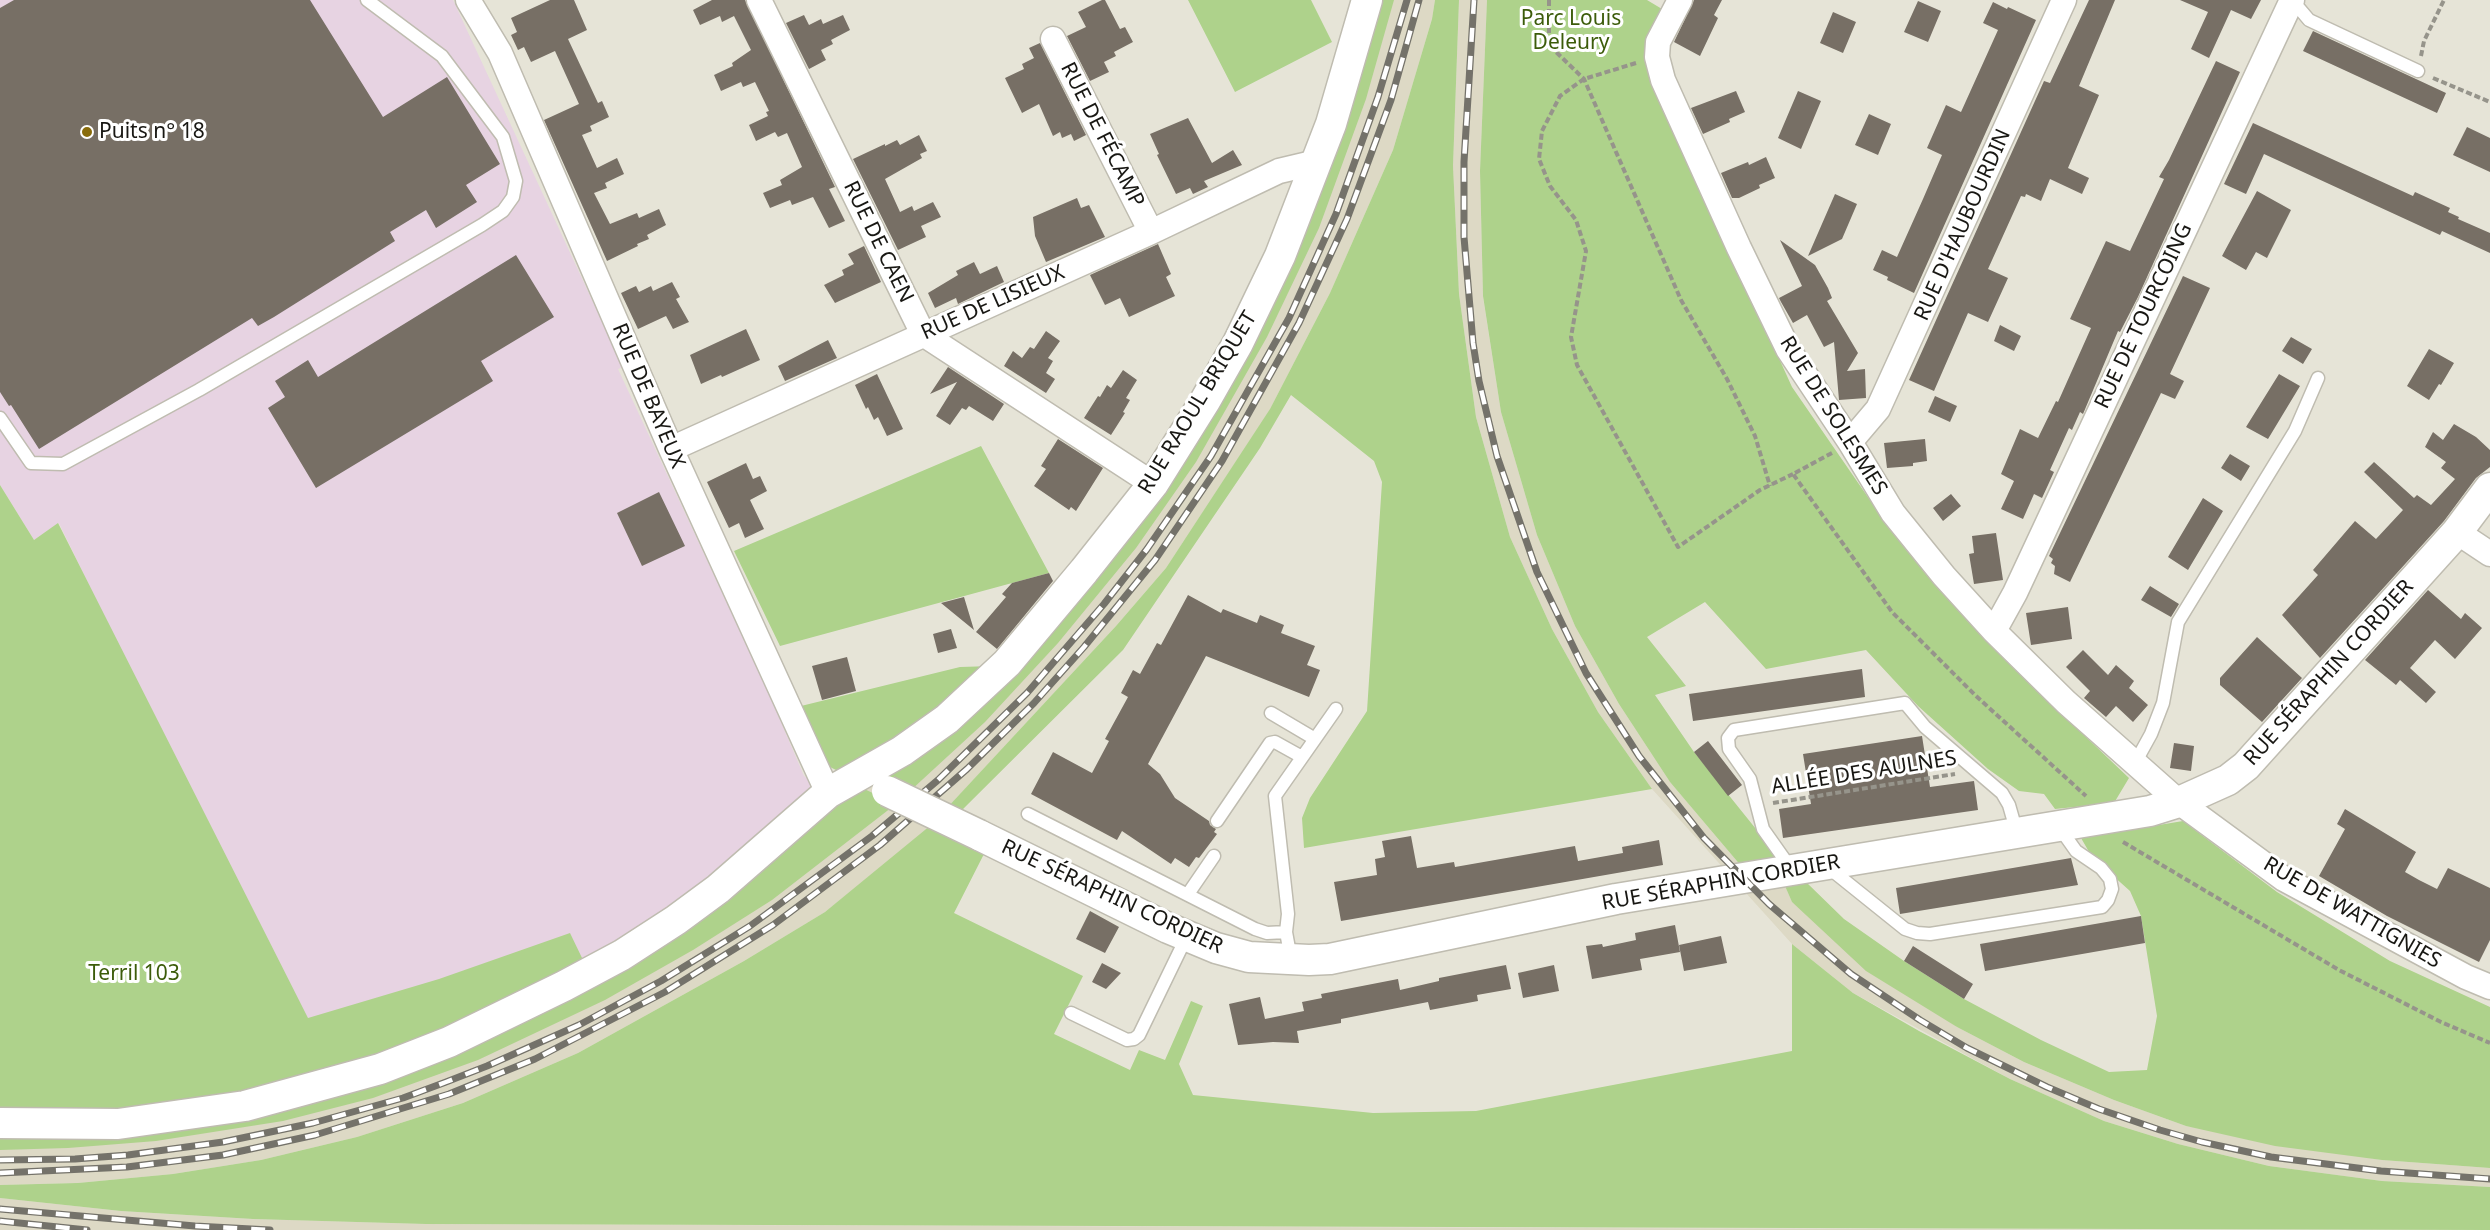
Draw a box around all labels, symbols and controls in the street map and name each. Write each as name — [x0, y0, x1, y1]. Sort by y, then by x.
park label: Parc Louis Deleury — [1521, 6, 1621, 56]
street label: RUE DE FÉCAMP — [1055, 58, 1149, 212]
place label: Puits n° 18 — [99, 119, 205, 145]
marker: Puits n° 18 — [80, 125, 94, 139]
street label: RUE D'HAUBOURDIN — [1909, 125, 2017, 325]
street label: RUE DE CAEN — [838, 177, 918, 307]
street label: RUE DE TOURCOING — [2090, 219, 2198, 413]
street label: RUE DE LISIEUX — [917, 260, 1069, 346]
street label: RUE RAOUL BRIQUET — [1133, 307, 1263, 499]
street label: RUE DE BAYEUX — [606, 320, 690, 472]
street label: RUE DE SOLESMES — [1774, 332, 1892, 500]
street label: RUE SÉRAPHIN CORDIER — [2239, 575, 2419, 771]
street label: ALLÉE DES AULNES — [1770, 746, 1958, 800]
street label: RUE SÉRAPHIN CORDIER — [997, 835, 1227, 959]
street label: RUE SÉRAPHIN CORDIER — [1600, 850, 1842, 916]
street label: RUE DE WATTIGNIES — [2259, 852, 2445, 974]
park label: Terril 103 — [88, 961, 180, 987]

